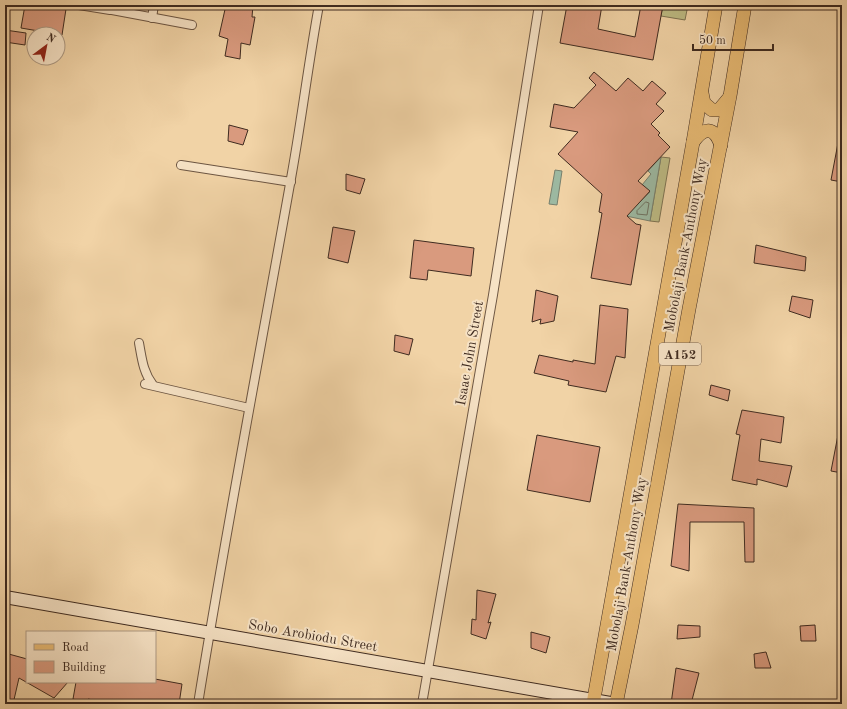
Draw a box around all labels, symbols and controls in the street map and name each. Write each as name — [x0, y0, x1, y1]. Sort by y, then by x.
north arrow — [26, 26, 66, 66]
scale bar — [693, 26, 773, 52]
text: N — [44, 32, 57, 46]
text: 50 m — [699, 34, 726, 47]
street label: Mobolaji Bank-Anthony Way — [662, 157, 710, 333]
street label: Isaac John Street — [454, 300, 486, 407]
road number: A152 — [659, 343, 701, 365]
street label: Mobolaji Bank-Anthony Way — [605, 475, 649, 652]
street label: Sobo Arobiodu Street — [247, 618, 379, 654]
legend — [26, 631, 156, 683]
text: Road — [62, 642, 89, 654]
text: Building — [62, 662, 106, 674]

